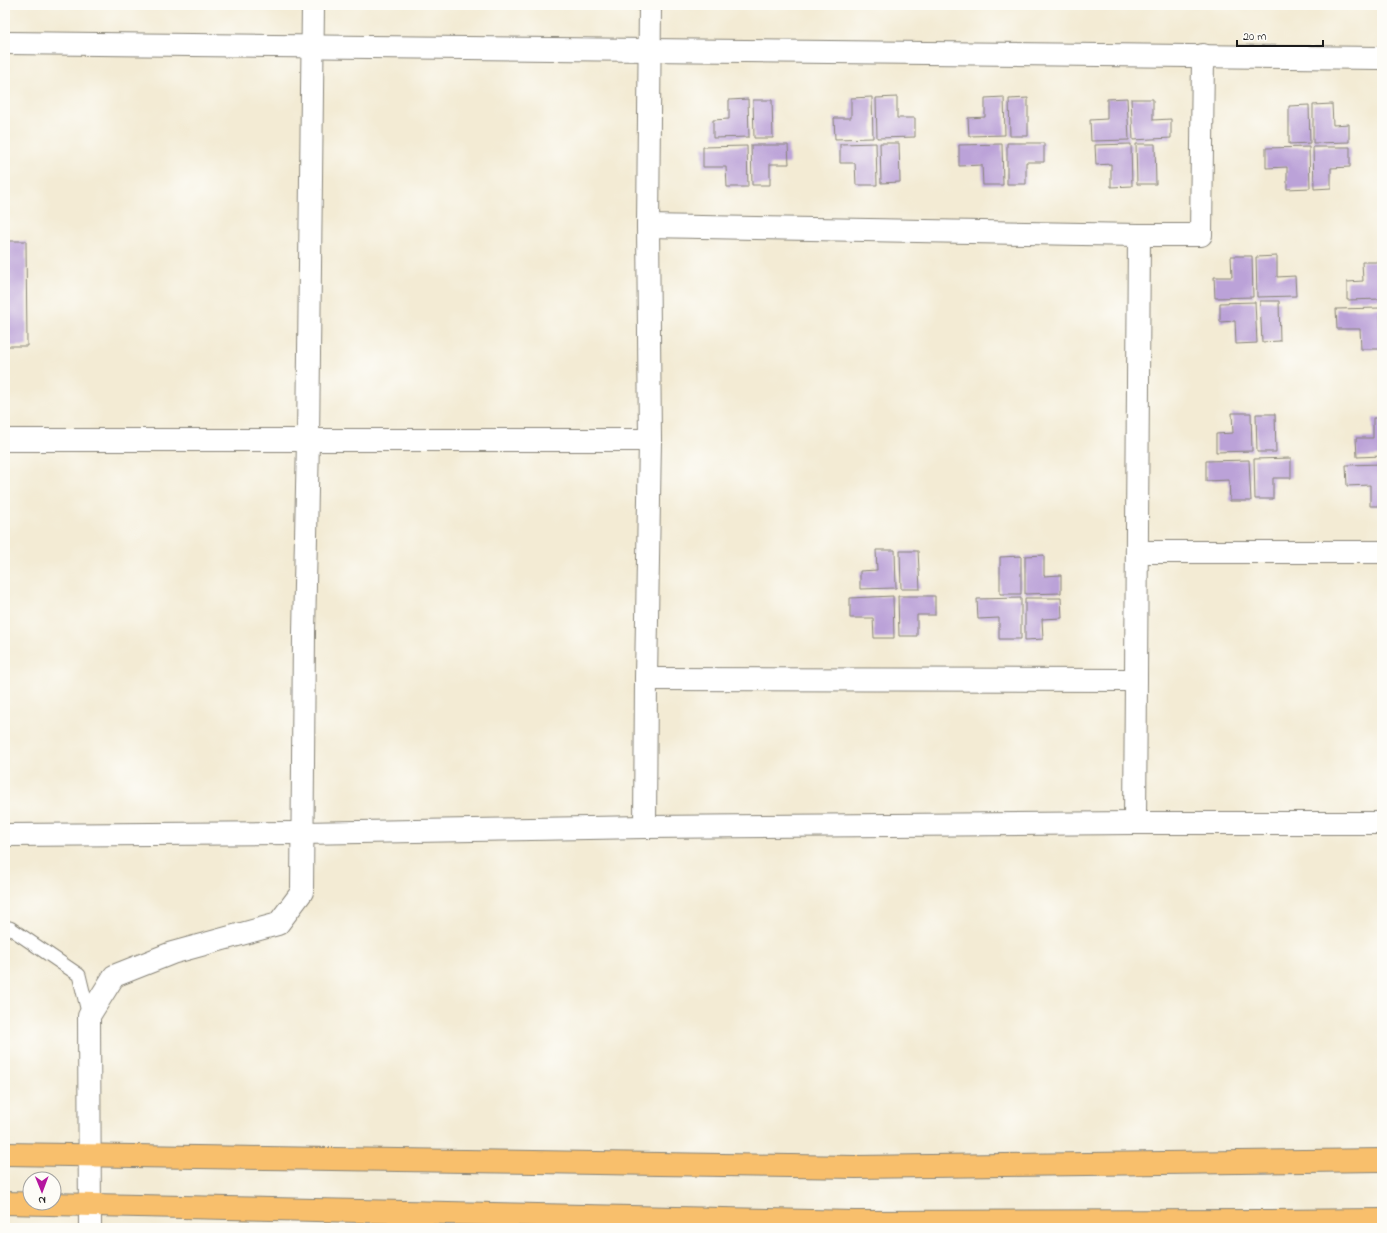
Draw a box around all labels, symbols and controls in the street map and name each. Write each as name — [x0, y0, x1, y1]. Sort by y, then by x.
scale bar — [1237, 22, 1323, 48]
text: 20 m — [1243, 28, 1266, 46]
north arrow — [22, 1171, 62, 1211]
text: N — [38, 1192, 46, 1208]

